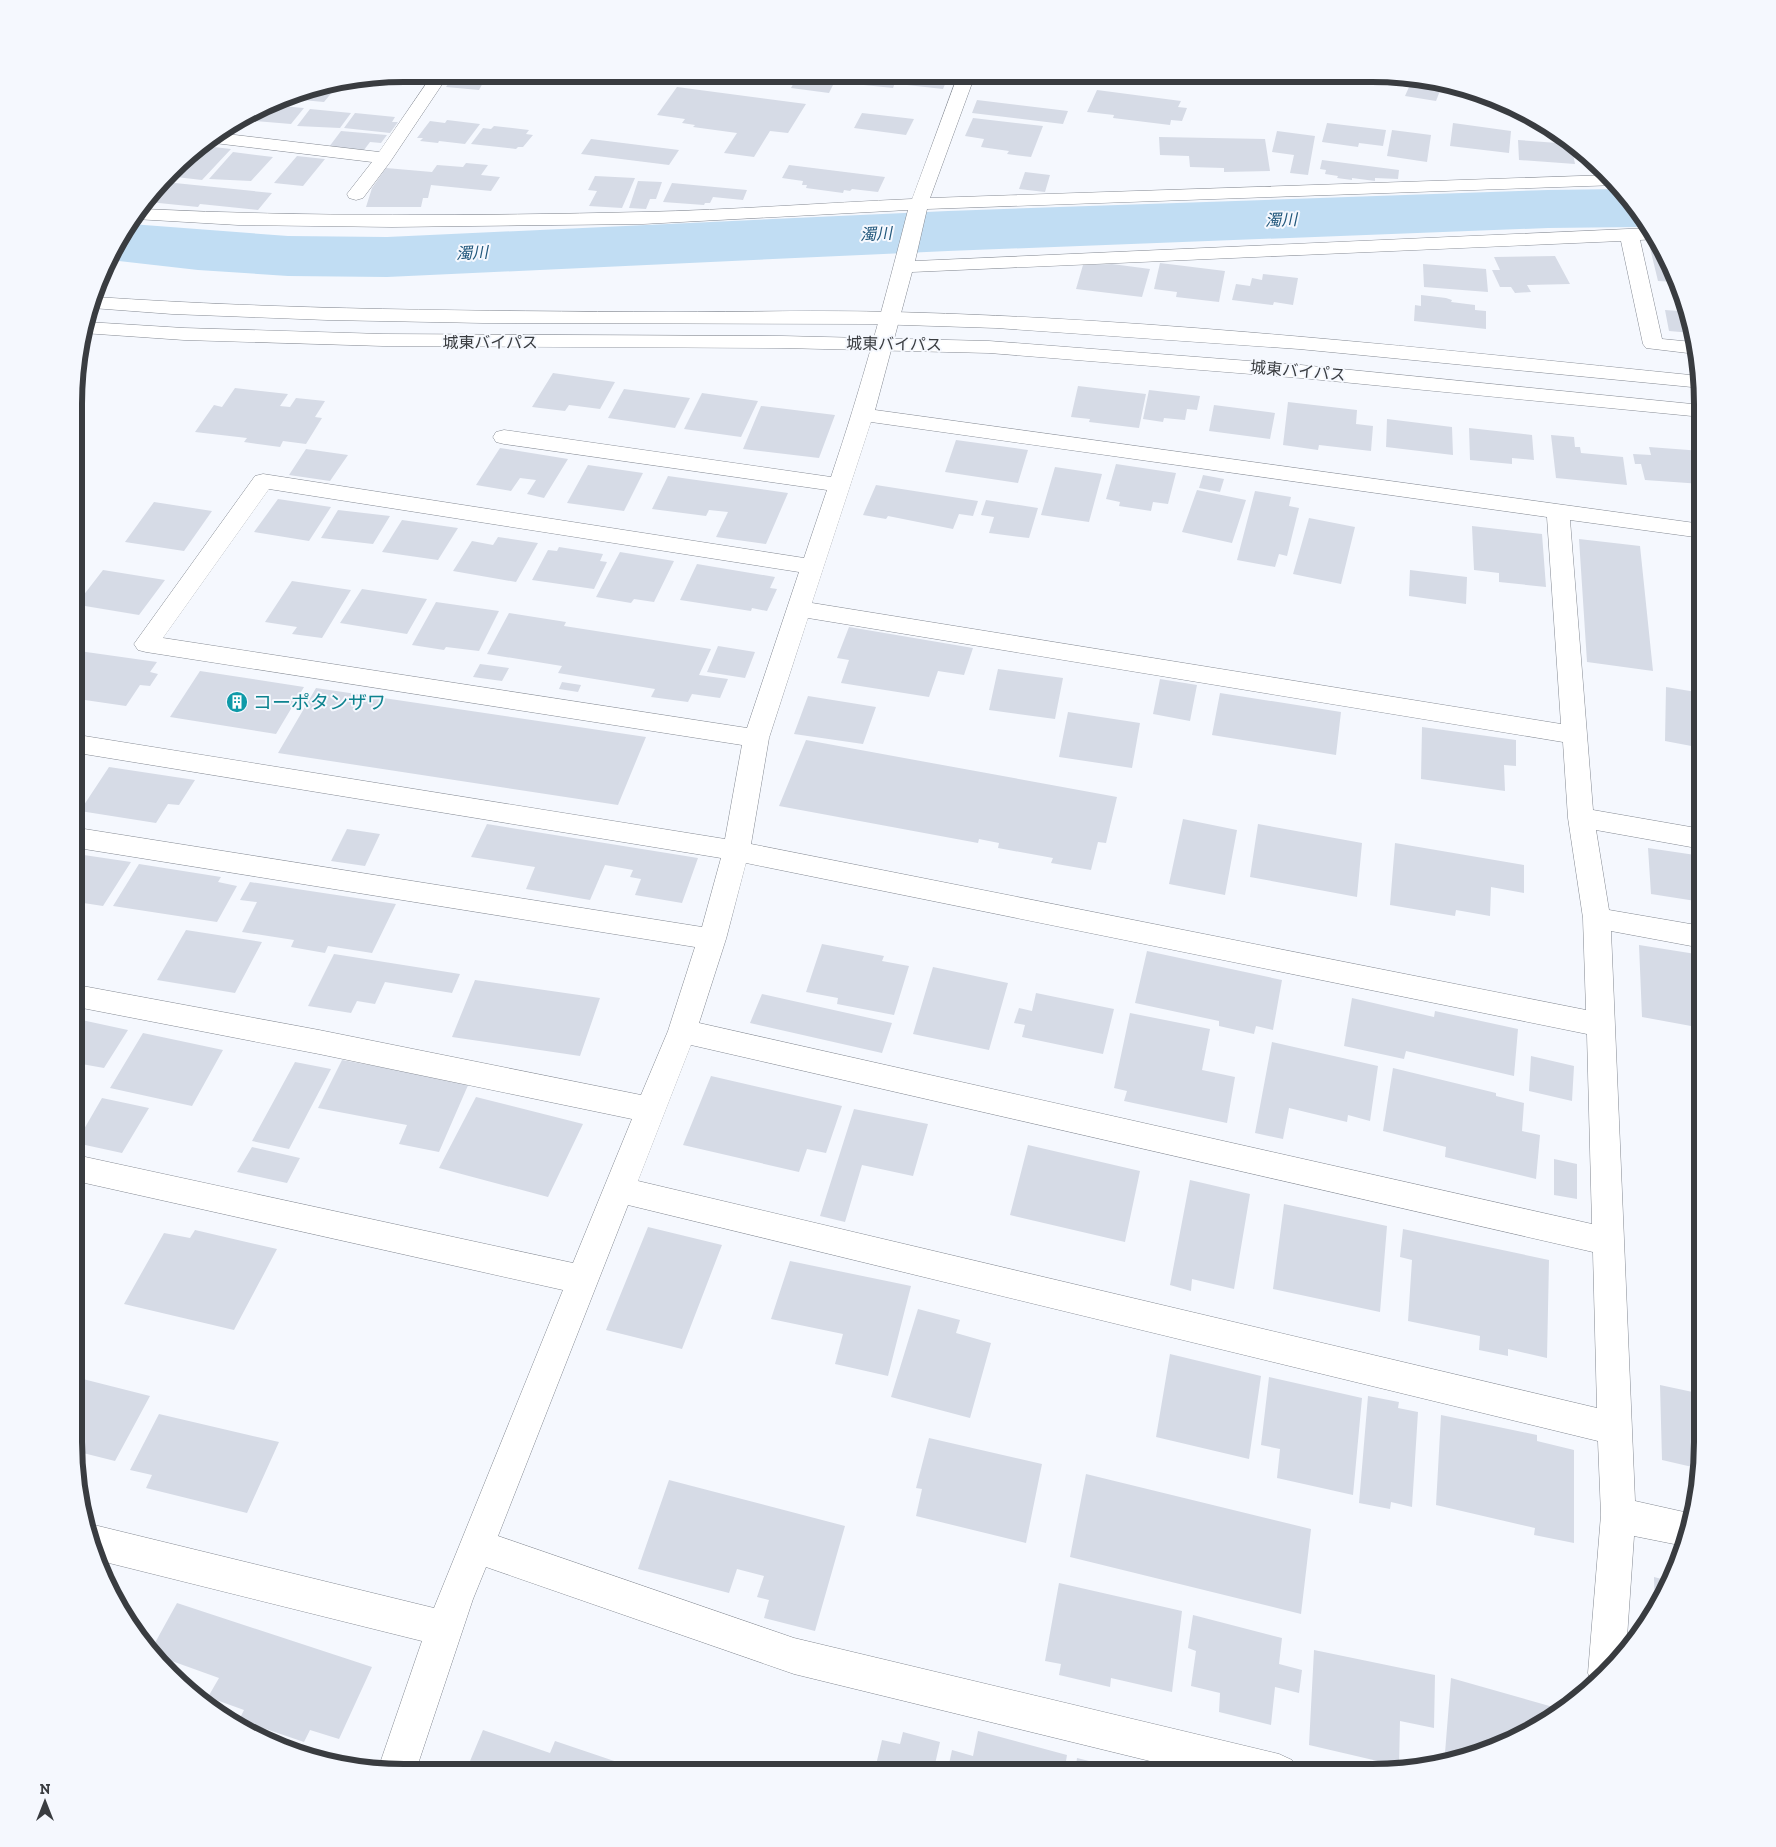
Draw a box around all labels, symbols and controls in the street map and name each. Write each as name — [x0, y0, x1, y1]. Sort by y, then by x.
water label: 濁川 — [1265, 210, 1299, 230]
water label: 濁川 — [860, 224, 894, 244]
water label: 濁川 — [456, 243, 490, 263]
street label: 城東バイパス — [442, 333, 538, 352]
street label: 城東バイパス — [846, 334, 942, 354]
street label: 城東バイパス — [1250, 357, 1346, 385]
building icon: コーポタンザワ — [225, 690, 249, 714]
place label: コーポタンザワ — [253, 691, 386, 714]
north arrow — [20, 1777, 70, 1827]
text: N — [40, 1781, 51, 1798]

